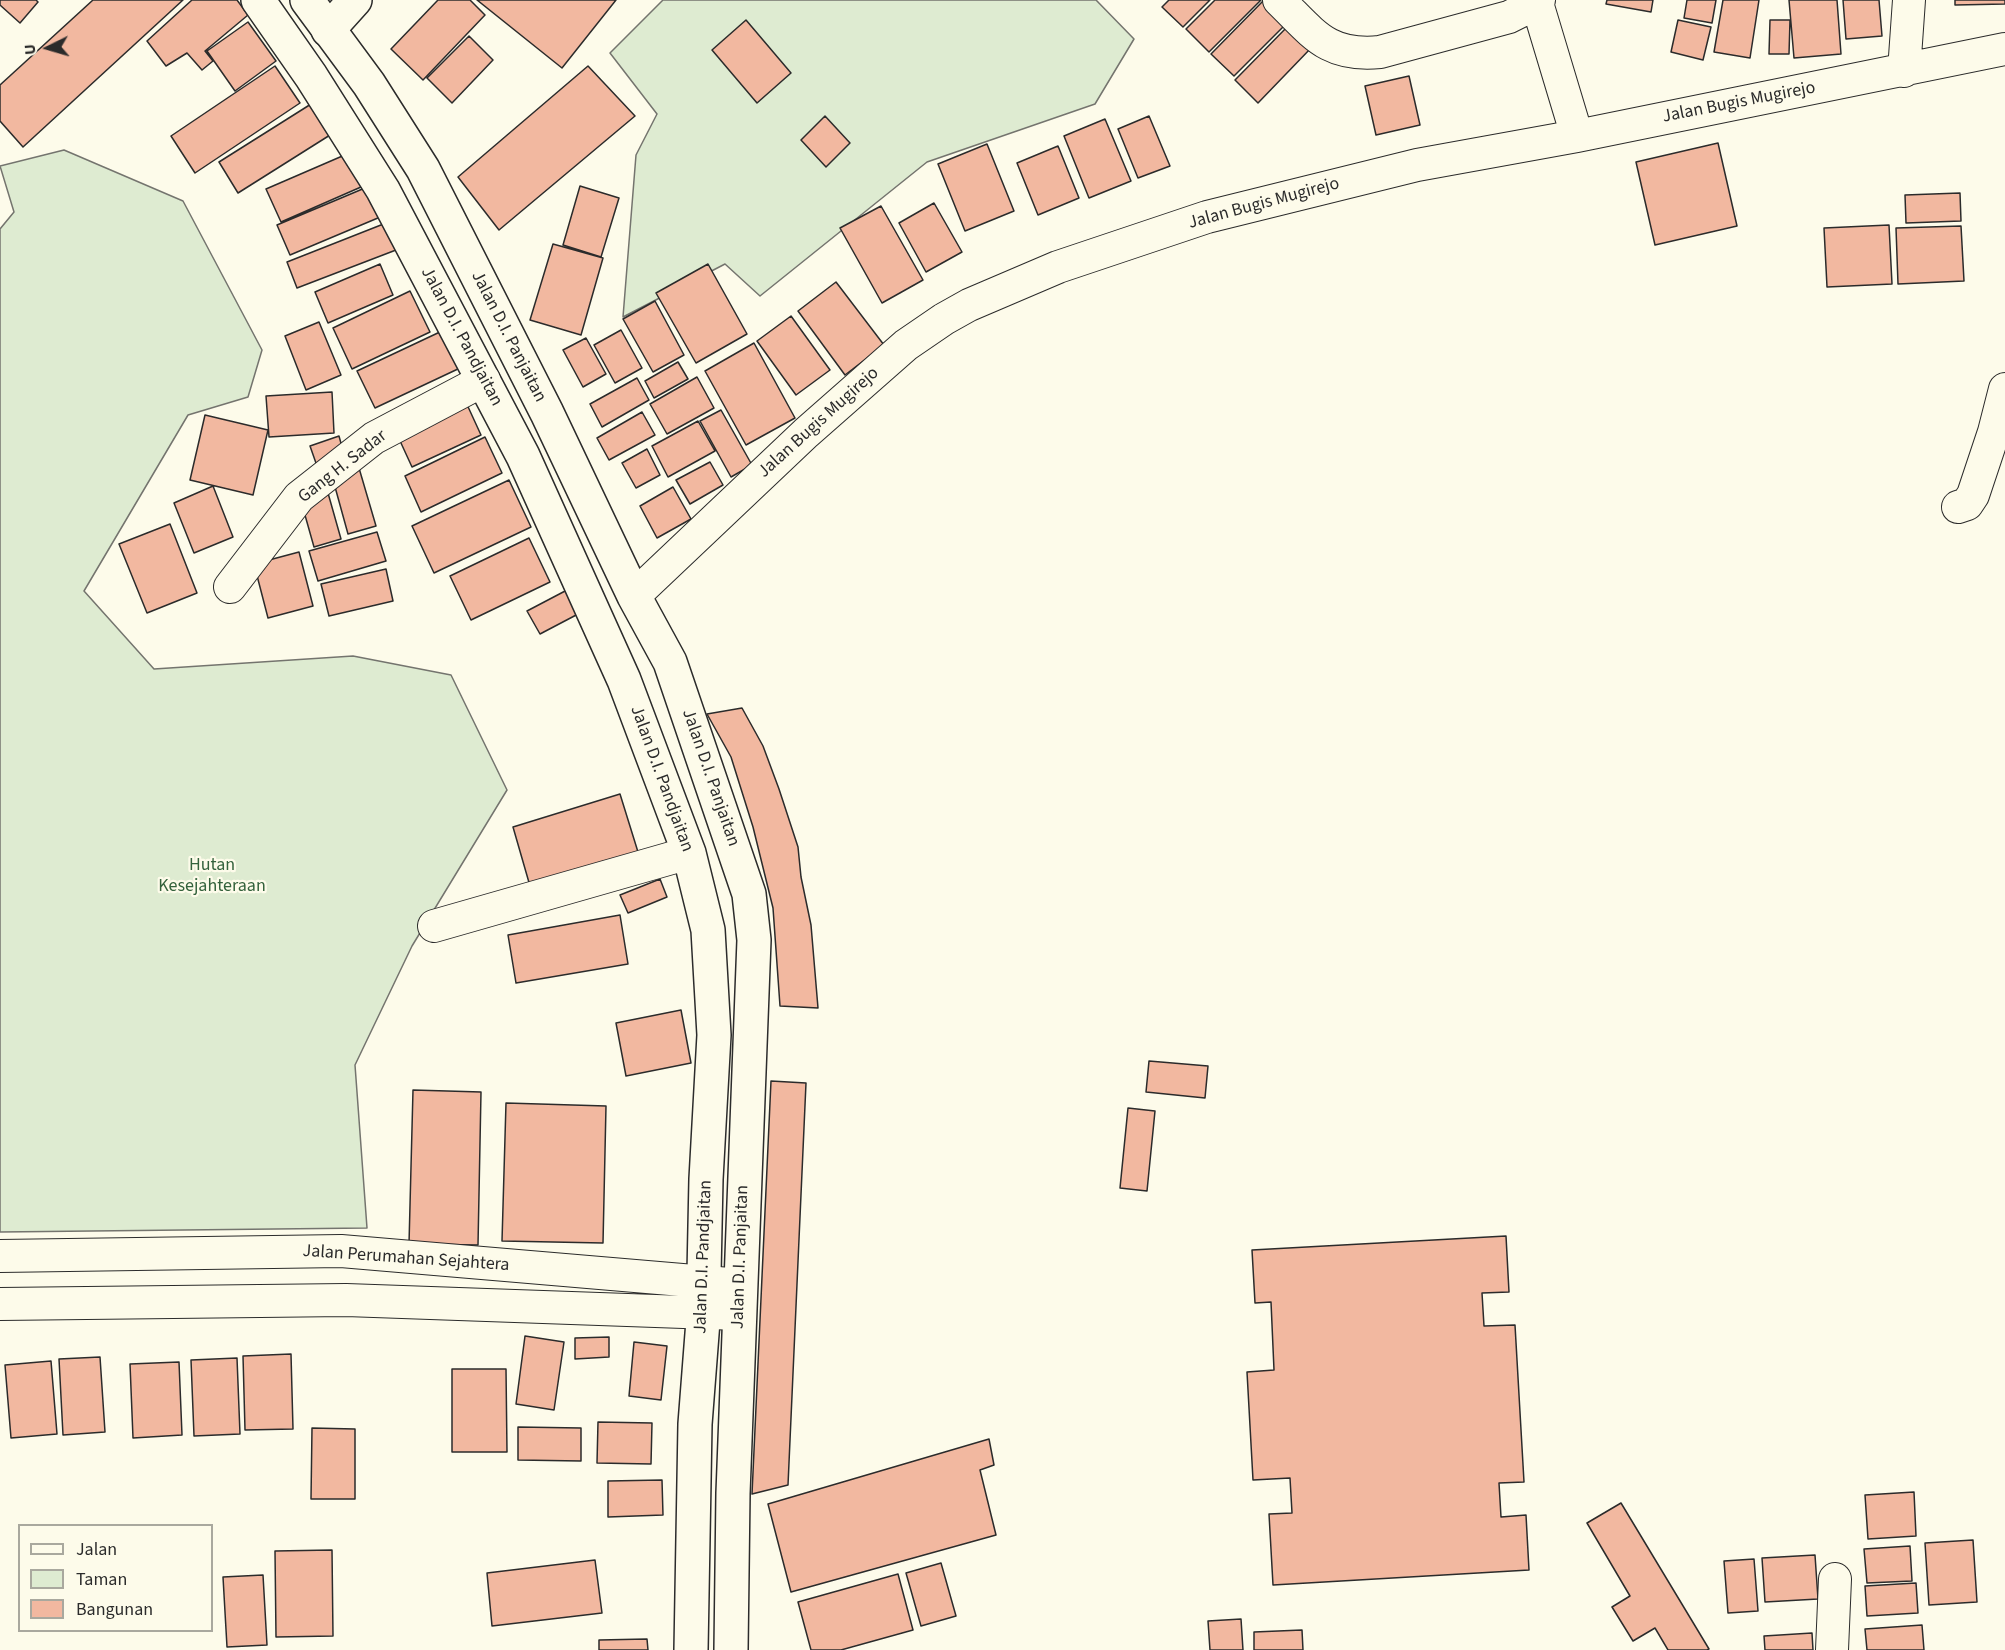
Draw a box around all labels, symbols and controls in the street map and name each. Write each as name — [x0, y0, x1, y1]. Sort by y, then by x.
north arrow — [18, 18, 78, 78]
text: U — [19, 43, 41, 56]
street label: Jalan Bugis Mugirejo — [1661, 78, 1817, 128]
street label: Jalan Bugis Mugirejo — [1186, 173, 1342, 235]
street label: Jalan D.I. Pandjaitan — [415, 264, 507, 410]
street label: Jalan D.I. Panjaitan — [466, 268, 550, 406]
street label: Jalan Bugis Mugirejo — [754, 363, 884, 483]
street label: Gang H. Sadar — [294, 426, 392, 508]
street label: Jalan D.I. Pandjaitan — [625, 703, 697, 855]
street label: Jalan D.I. Panjaitan — [676, 706, 744, 850]
park label: Hutan Kesejahteraan — [158, 855, 266, 898]
street label: Jalan D.I. Pandjaitan — [691, 1180, 717, 1334]
street label: Jalan D.I. Panjaitan — [728, 1185, 754, 1329]
street label: Jalan Perumahan Sejahtera — [302, 1241, 510, 1277]
legend — [18, 1524, 213, 1632]
text: Jalan — [76, 1537, 117, 1562]
text: Taman — [76, 1567, 127, 1592]
text: Bangunan — [76, 1597, 153, 1622]

